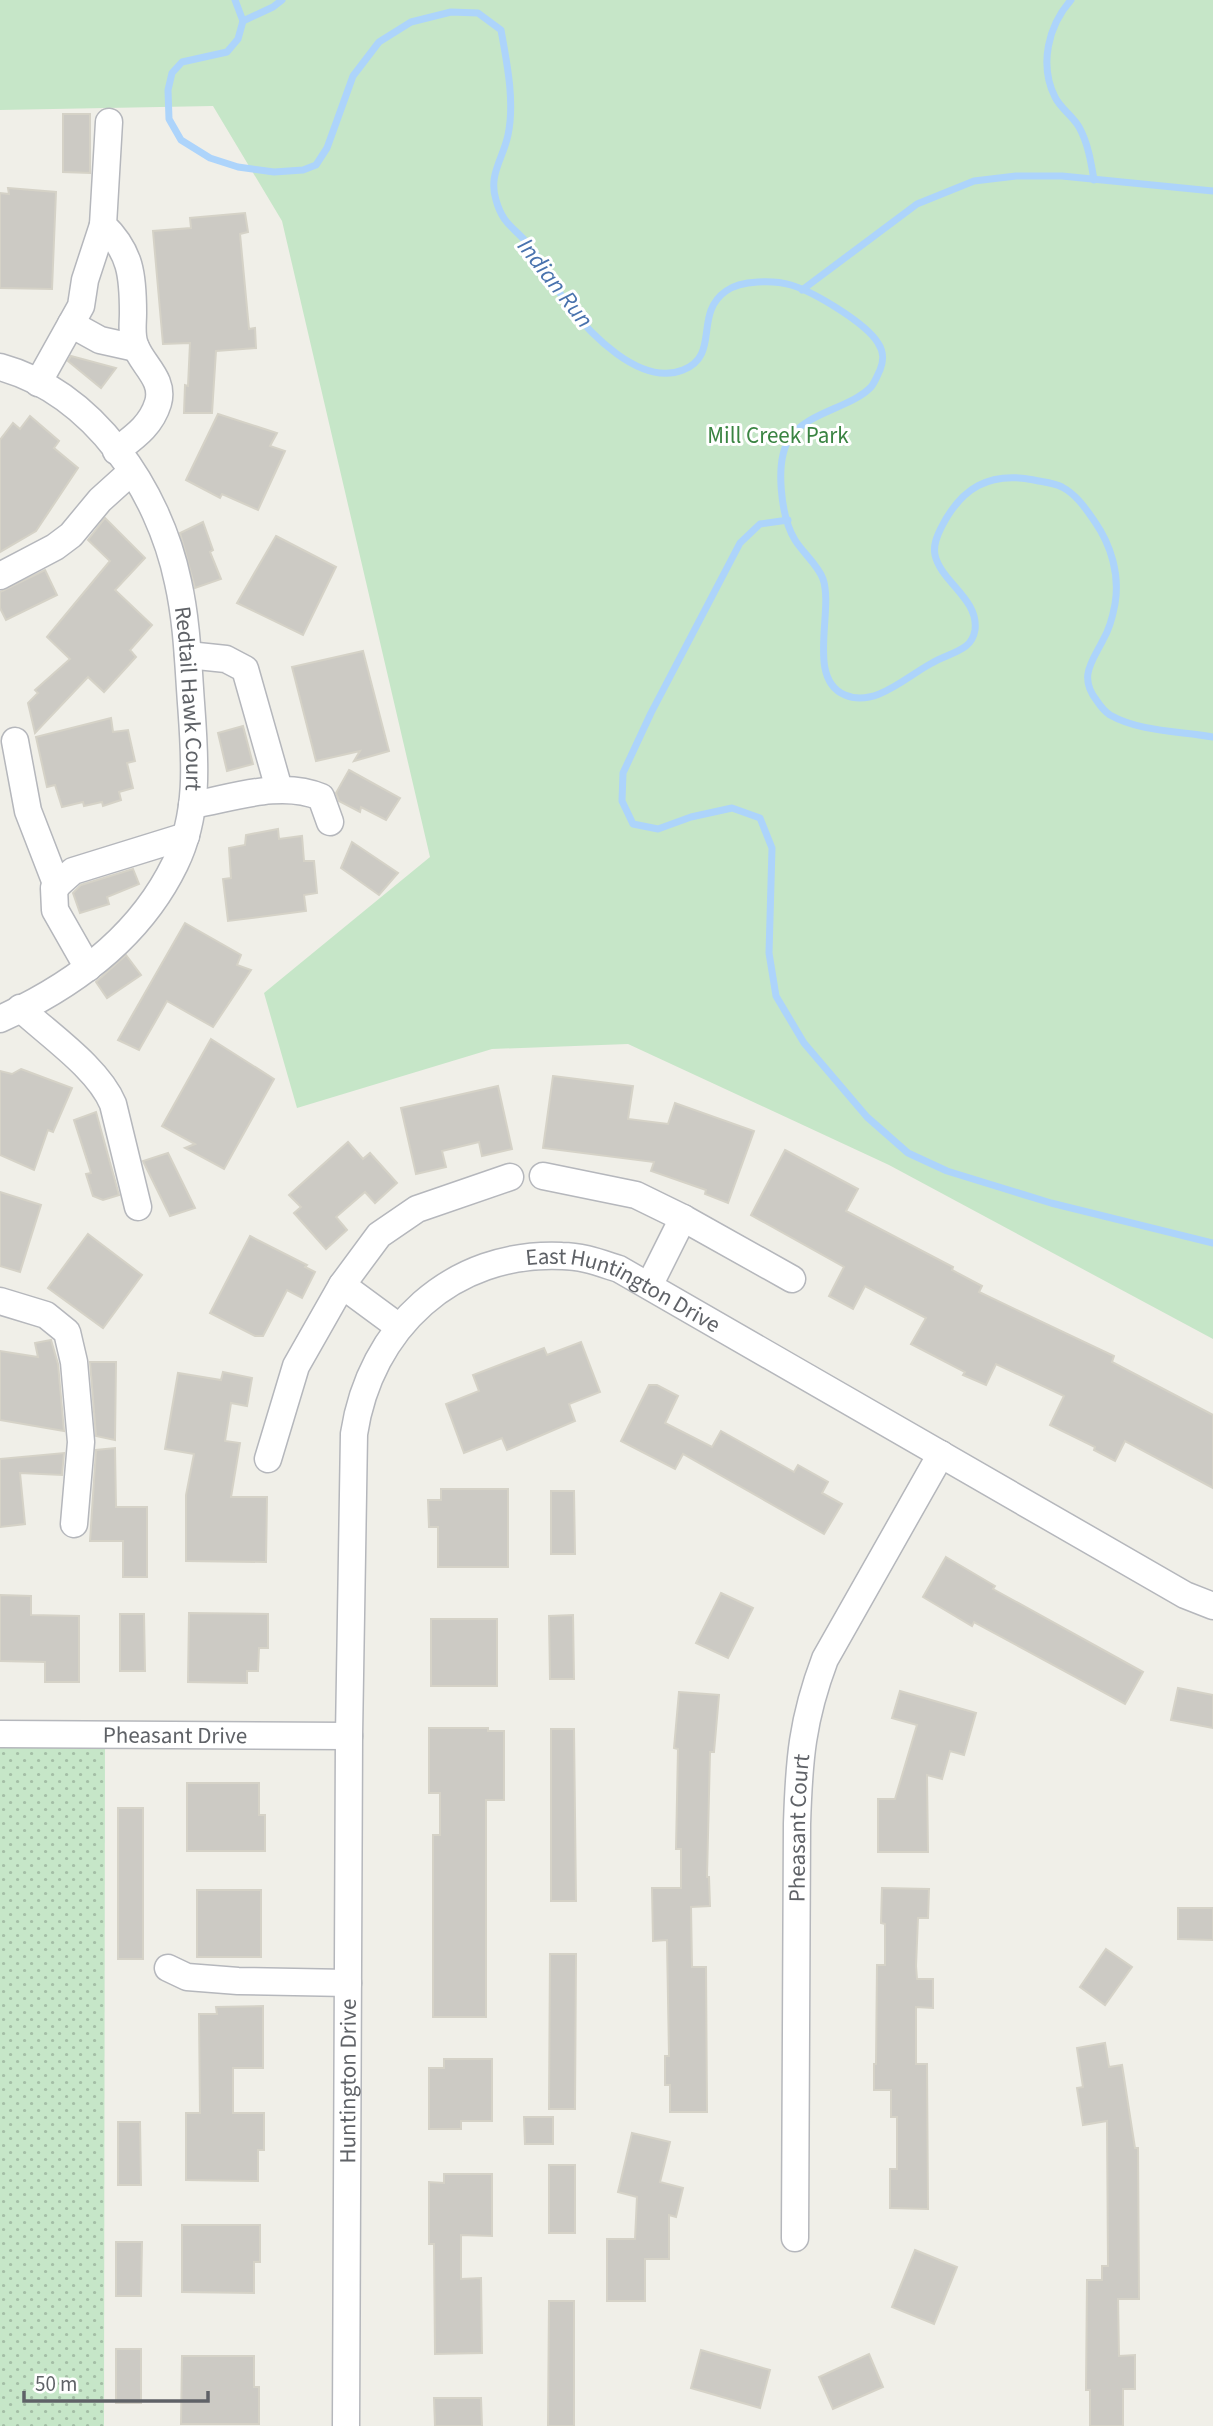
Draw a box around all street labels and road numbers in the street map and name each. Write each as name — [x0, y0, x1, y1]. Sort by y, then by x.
street label: Redtail Hawk Court — [166, 604, 211, 792]
street label: East Huntington Drive — [524, 1239, 727, 1341]
street label: Pheasant Drive — [103, 1718, 247, 1752]
street label: Pheasant Court — [780, 1752, 818, 1902]
street label: Huntington Drive — [331, 1999, 364, 2163]

